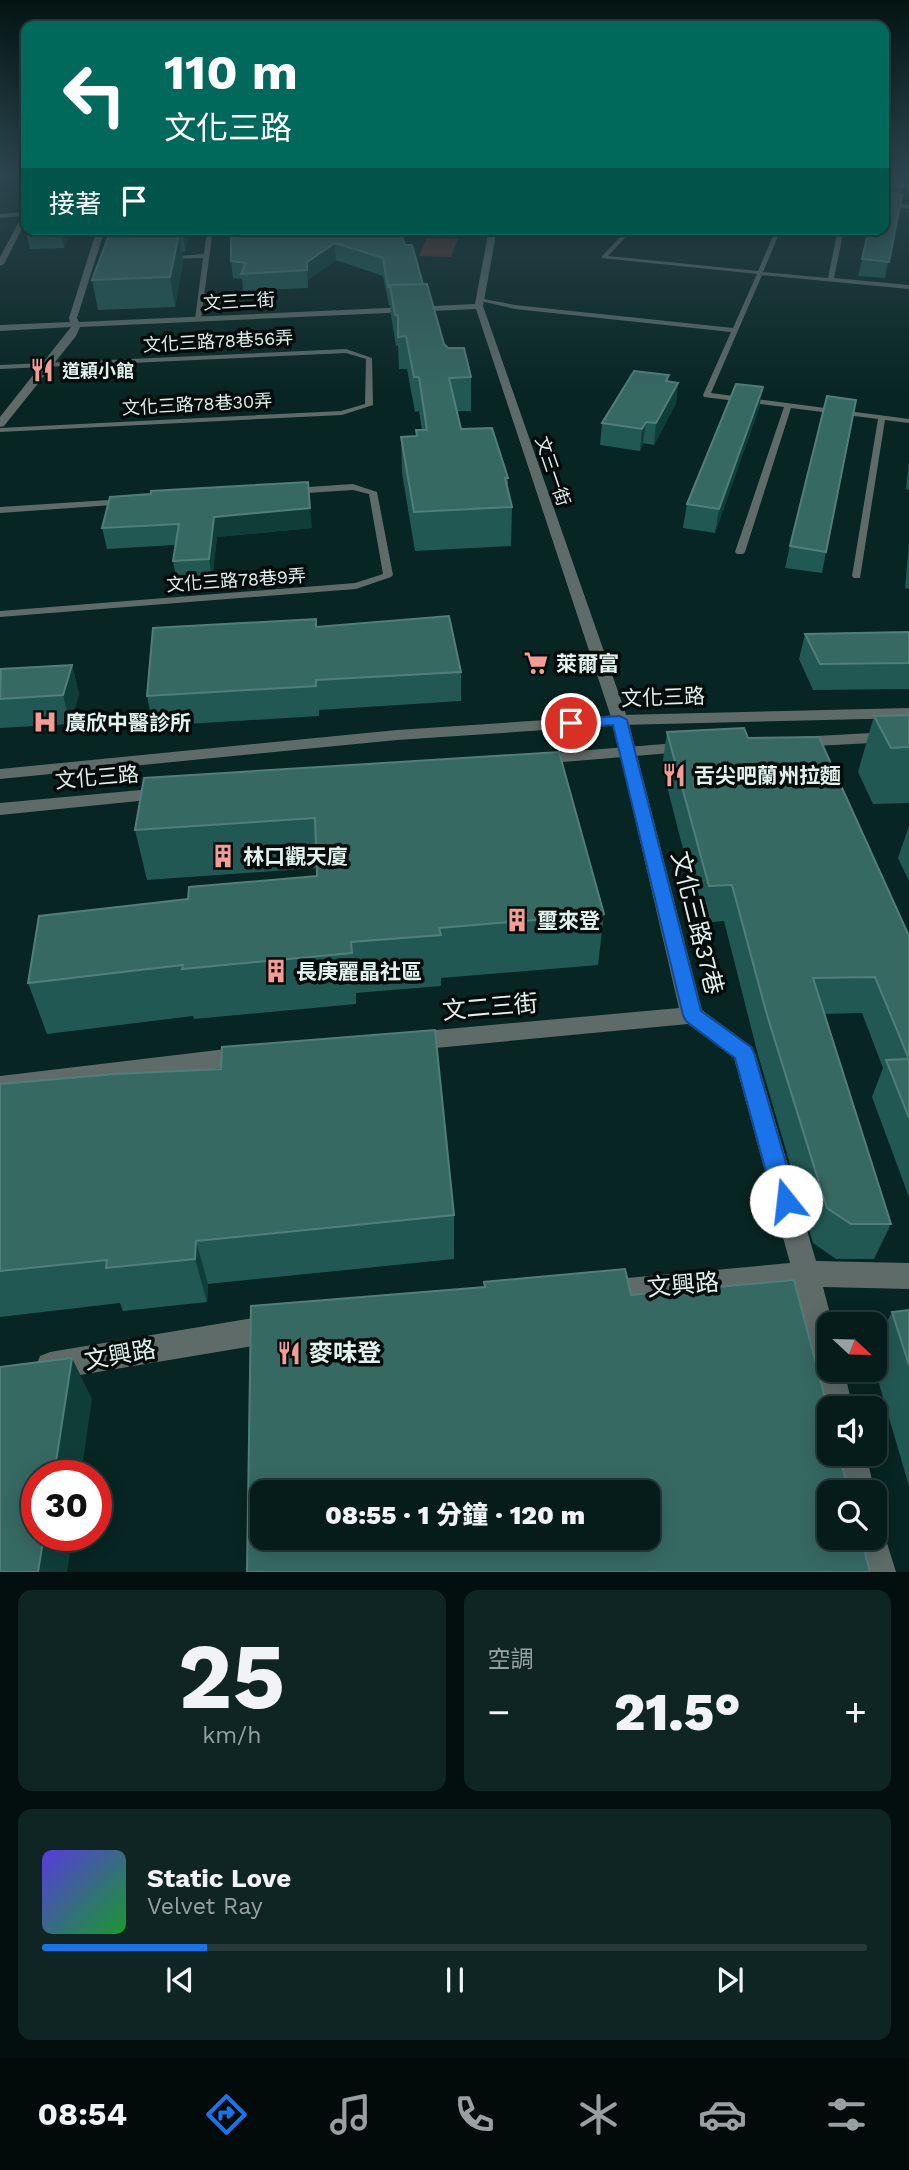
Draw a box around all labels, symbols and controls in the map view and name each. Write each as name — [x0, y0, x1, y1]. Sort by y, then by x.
text: 110 m — [164, 43, 298, 101]
icon: left — [49, 49, 140, 140]
text: 文化三路 — [164, 109, 292, 147]
icon: arrive — [115, 182, 153, 220]
text: 接著 — [49, 189, 101, 219]
street label: 文三二街 — [202, 289, 276, 313]
street label: 文化三路78巷56弄 — [142, 327, 294, 355]
restaurant icon: 道穎小館 — [28, 356, 56, 384]
place label: 道穎小館 — [62, 360, 134, 381]
street label: 文化三路78巷30弄 — [121, 390, 273, 418]
street label: 文三一街 — [531, 434, 575, 508]
street label: 文化三路78巷9弄 — [165, 565, 307, 595]
supermarket icon: 萊爾富 — [522, 649, 550, 677]
place label: 萊爾富 — [556, 651, 619, 676]
street label: 文化三路 — [621, 683, 705, 711]
pin — [541, 693, 601, 753]
icon: arrive — [552, 704, 590, 742]
hospital icon: 廣欣中醫診所 — [31, 708, 59, 736]
place label: 廣欣中醫診所 — [65, 710, 191, 735]
street label: 文化三路 — [54, 761, 140, 793]
restaurant icon: 舌尖吧蘭州拉麵 — [660, 761, 688, 789]
place label: 舌尖吧蘭州拉麵 — [694, 763, 841, 788]
building icon: 林口觀天廈 — [209, 842, 237, 870]
place label: 林口觀天廈 — [243, 844, 348, 869]
street label: 文化三路37巷 — [666, 849, 728, 997]
building icon: 璽來登 — [503, 906, 531, 934]
place label: 璽來登 — [537, 908, 600, 933]
building icon: 長庚麗晶社區 — [262, 957, 290, 985]
place label: 長庚麗晶社區 — [296, 959, 422, 984]
street label: 文二三街 — [441, 989, 539, 1025]
position arrow — [749, 1164, 823, 1238]
street label: 文興路 — [646, 1268, 720, 1302]
north arrow — [817, 1312, 887, 1382]
map controls — [817, 1312, 887, 1550]
street label: 文興路 — [82, 1335, 158, 1375]
restaurant icon: 麥味登 — [275, 1339, 303, 1367]
place label: 麥味登 — [309, 1339, 381, 1367]
button: sound — [817, 1396, 887, 1466]
speed limit sign: 30 — [21, 1460, 112, 1551]
button: search — [817, 1480, 887, 1550]
text: 08:55 · 1 分鐘 · 120 m — [325, 1500, 585, 1530]
text: 25 — [178, 1623, 285, 1730]
text: 空調 — [488, 1646, 534, 1673]
text: 21.5° — [614, 1682, 741, 1743]
text: − — [488, 1690, 510, 1734]
text: + — [844, 1690, 867, 1734]
text: km/h — [202, 1722, 261, 1749]
text: Static Love — [147, 1863, 291, 1893]
text: Velvet Ray — [147, 1893, 263, 1920]
icon: previous — [161, 1961, 199, 1999]
icon: pause — [436, 1961, 474, 1999]
icon: next — [711, 1961, 749, 1999]
icon: directions — [202, 2090, 251, 2139]
icon: music — [326, 2090, 375, 2139]
icon: phone — [450, 2090, 499, 2139]
icon: climate — [574, 2090, 623, 2139]
icon: car — [698, 2090, 747, 2139]
icon: filters — [822, 2090, 871, 2139]
text: 08:54 — [38, 2095, 127, 2133]

